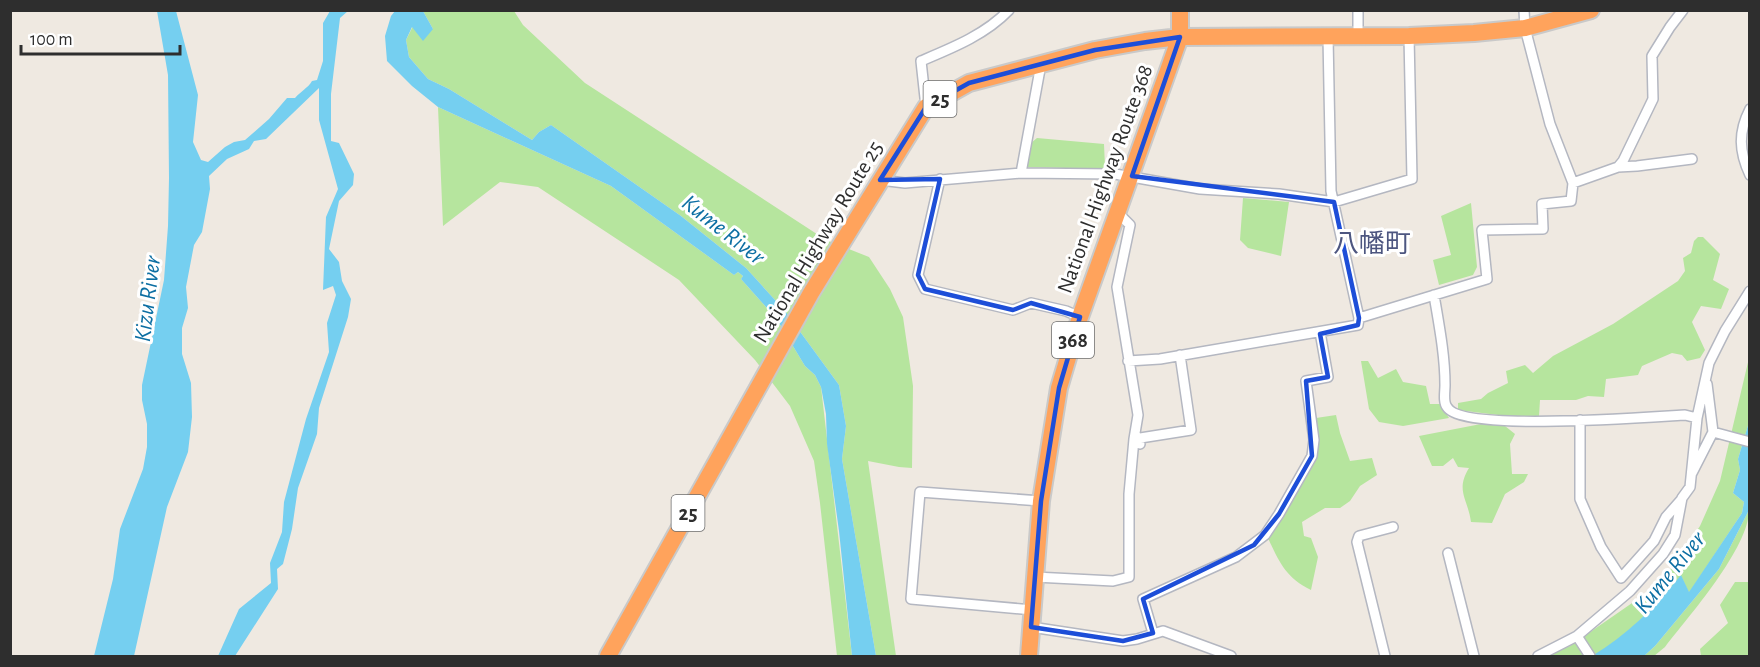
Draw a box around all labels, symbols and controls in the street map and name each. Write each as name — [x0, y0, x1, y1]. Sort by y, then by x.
scale bar — [21, 18, 180, 56]
text: 100 m — [30, 31, 73, 49]
street label: National Highway Route 368 — [1053, 62, 1157, 296]
road number: 25 — [924, 81, 956, 117]
street label: National Highway Route 25 — [749, 137, 887, 347]
water label: Kume River — [677, 191, 770, 270]
district label: 八幡町 — [1333, 230, 1411, 257]
water label: Kizu River — [131, 253, 165, 343]
road number: 368 — [1052, 322, 1094, 358]
road number: 25 — [672, 495, 704, 531]
water label: Kume River — [1630, 527, 1711, 618]

